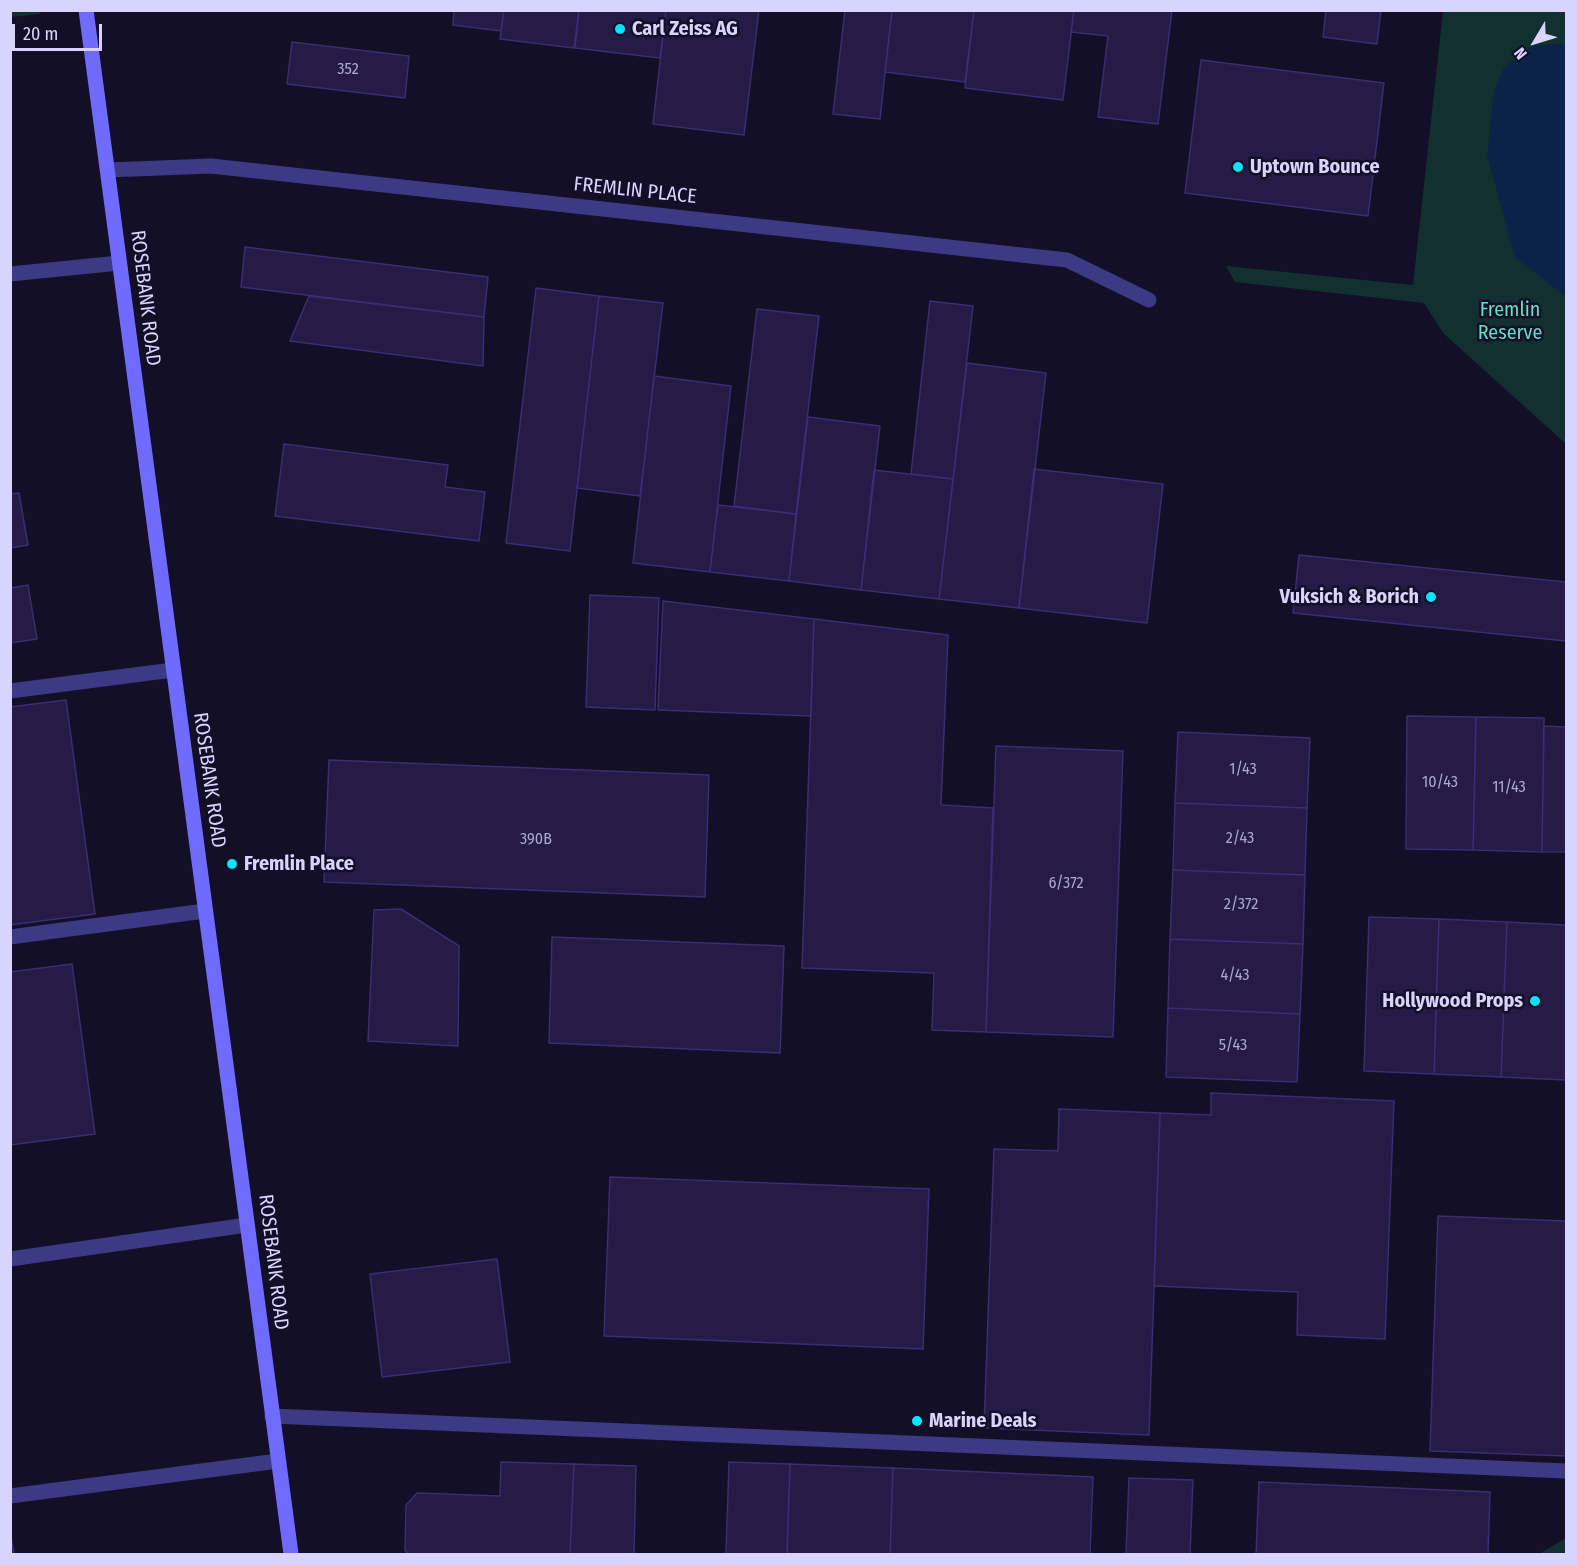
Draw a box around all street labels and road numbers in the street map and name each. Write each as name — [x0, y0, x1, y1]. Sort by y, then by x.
street label: FREMLIN PLACE — [572, 173, 698, 209]
street label: ROSEBANK ROAD — [125, 229, 165, 367]
street label: ROSEBANK ROAD — [188, 711, 230, 849]
street label: ROSEBANK ROAD — [253, 1193, 293, 1331]

